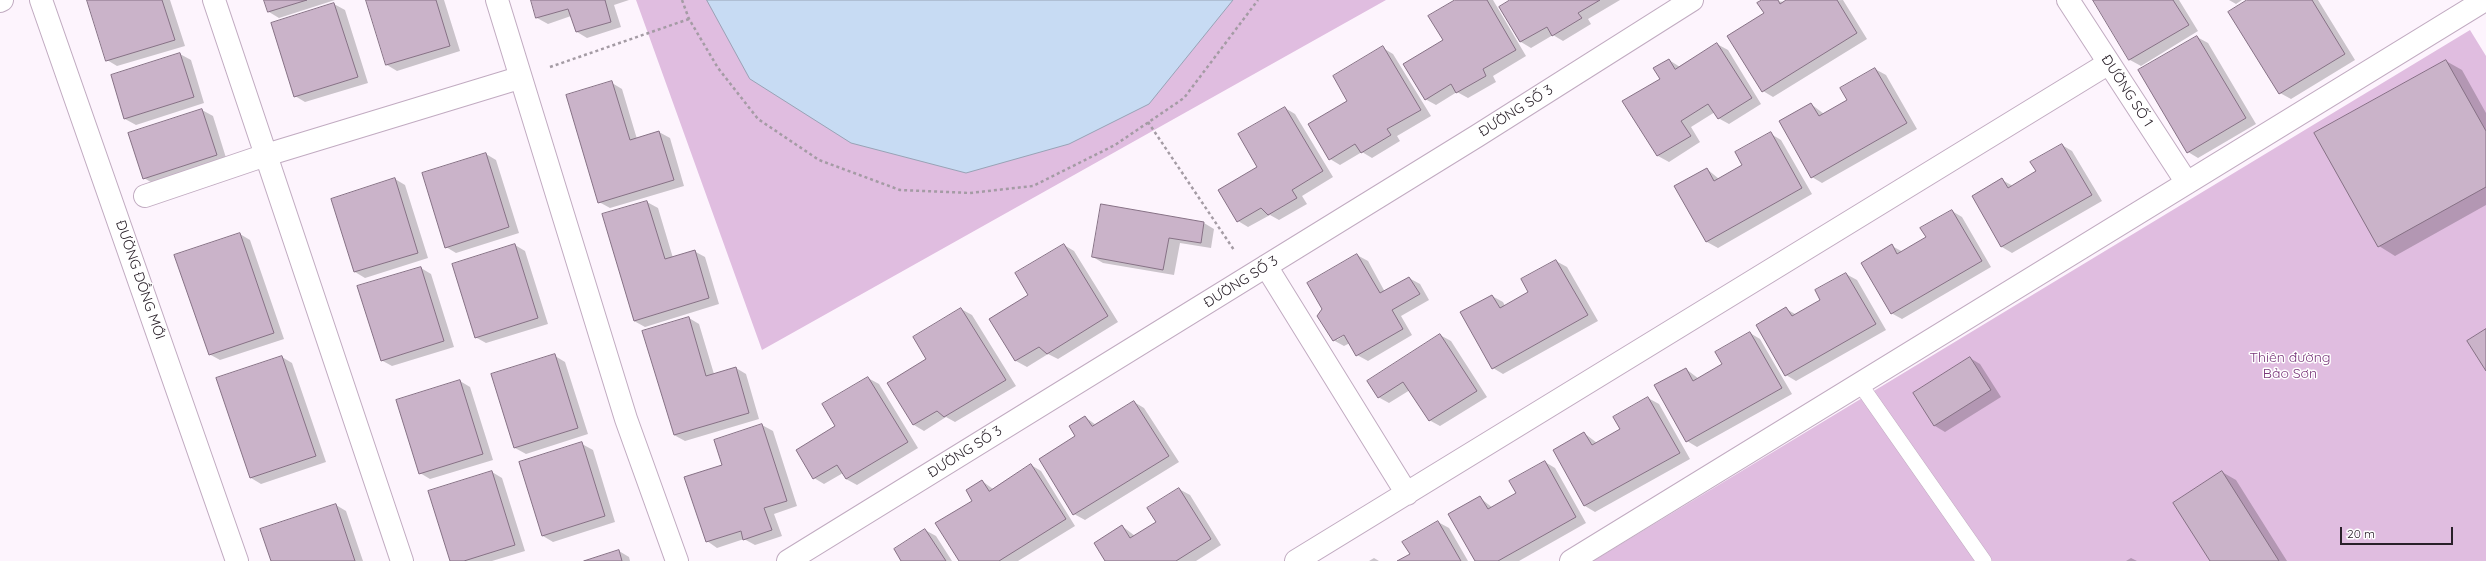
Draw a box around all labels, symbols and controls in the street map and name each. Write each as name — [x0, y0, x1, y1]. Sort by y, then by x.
street label: ĐƯỜNG SỐ 1 — [2098, 52, 2156, 130]
street label: ĐƯỜNG SỐ 3 — [1476, 82, 1556, 140]
street label: ĐƯỜNG ĐỒNG MỚI — [112, 218, 168, 342]
street label: ĐƯỜNG SỐ 3 — [1201, 253, 1281, 311]
park label: Thiên đường Bảo Sơn — [2250, 350, 2330, 382]
street label: ĐƯỜNG SỐ 3 — [925, 423, 1005, 481]
scale bar — [2342, 519, 2455, 545]
text: 20 m — [2347, 526, 2375, 541]

